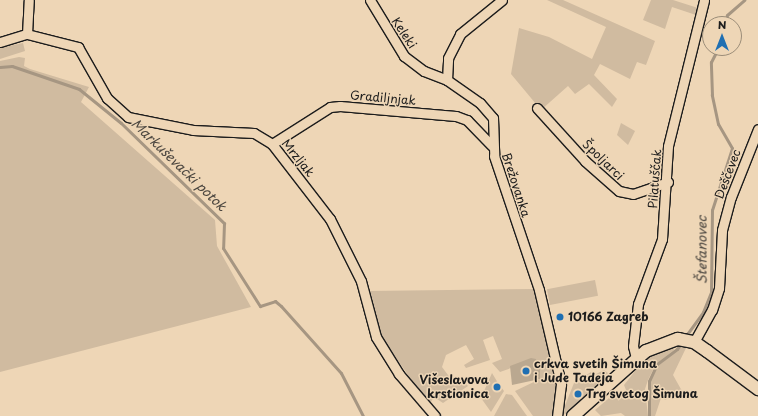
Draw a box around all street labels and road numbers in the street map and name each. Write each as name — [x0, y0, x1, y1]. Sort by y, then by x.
street label: Keleki — [388, 15, 420, 51]
street label: Gradiljnjak — [349, 88, 417, 108]
street label: Mrzljak — [279, 136, 317, 180]
street label: Špoljarci — [579, 137, 627, 183]
street label: Deščevec — [712, 147, 744, 201]
street label: Pilatuščak — [646, 149, 664, 209]
street label: Brežovanka — [499, 151, 533, 219]

